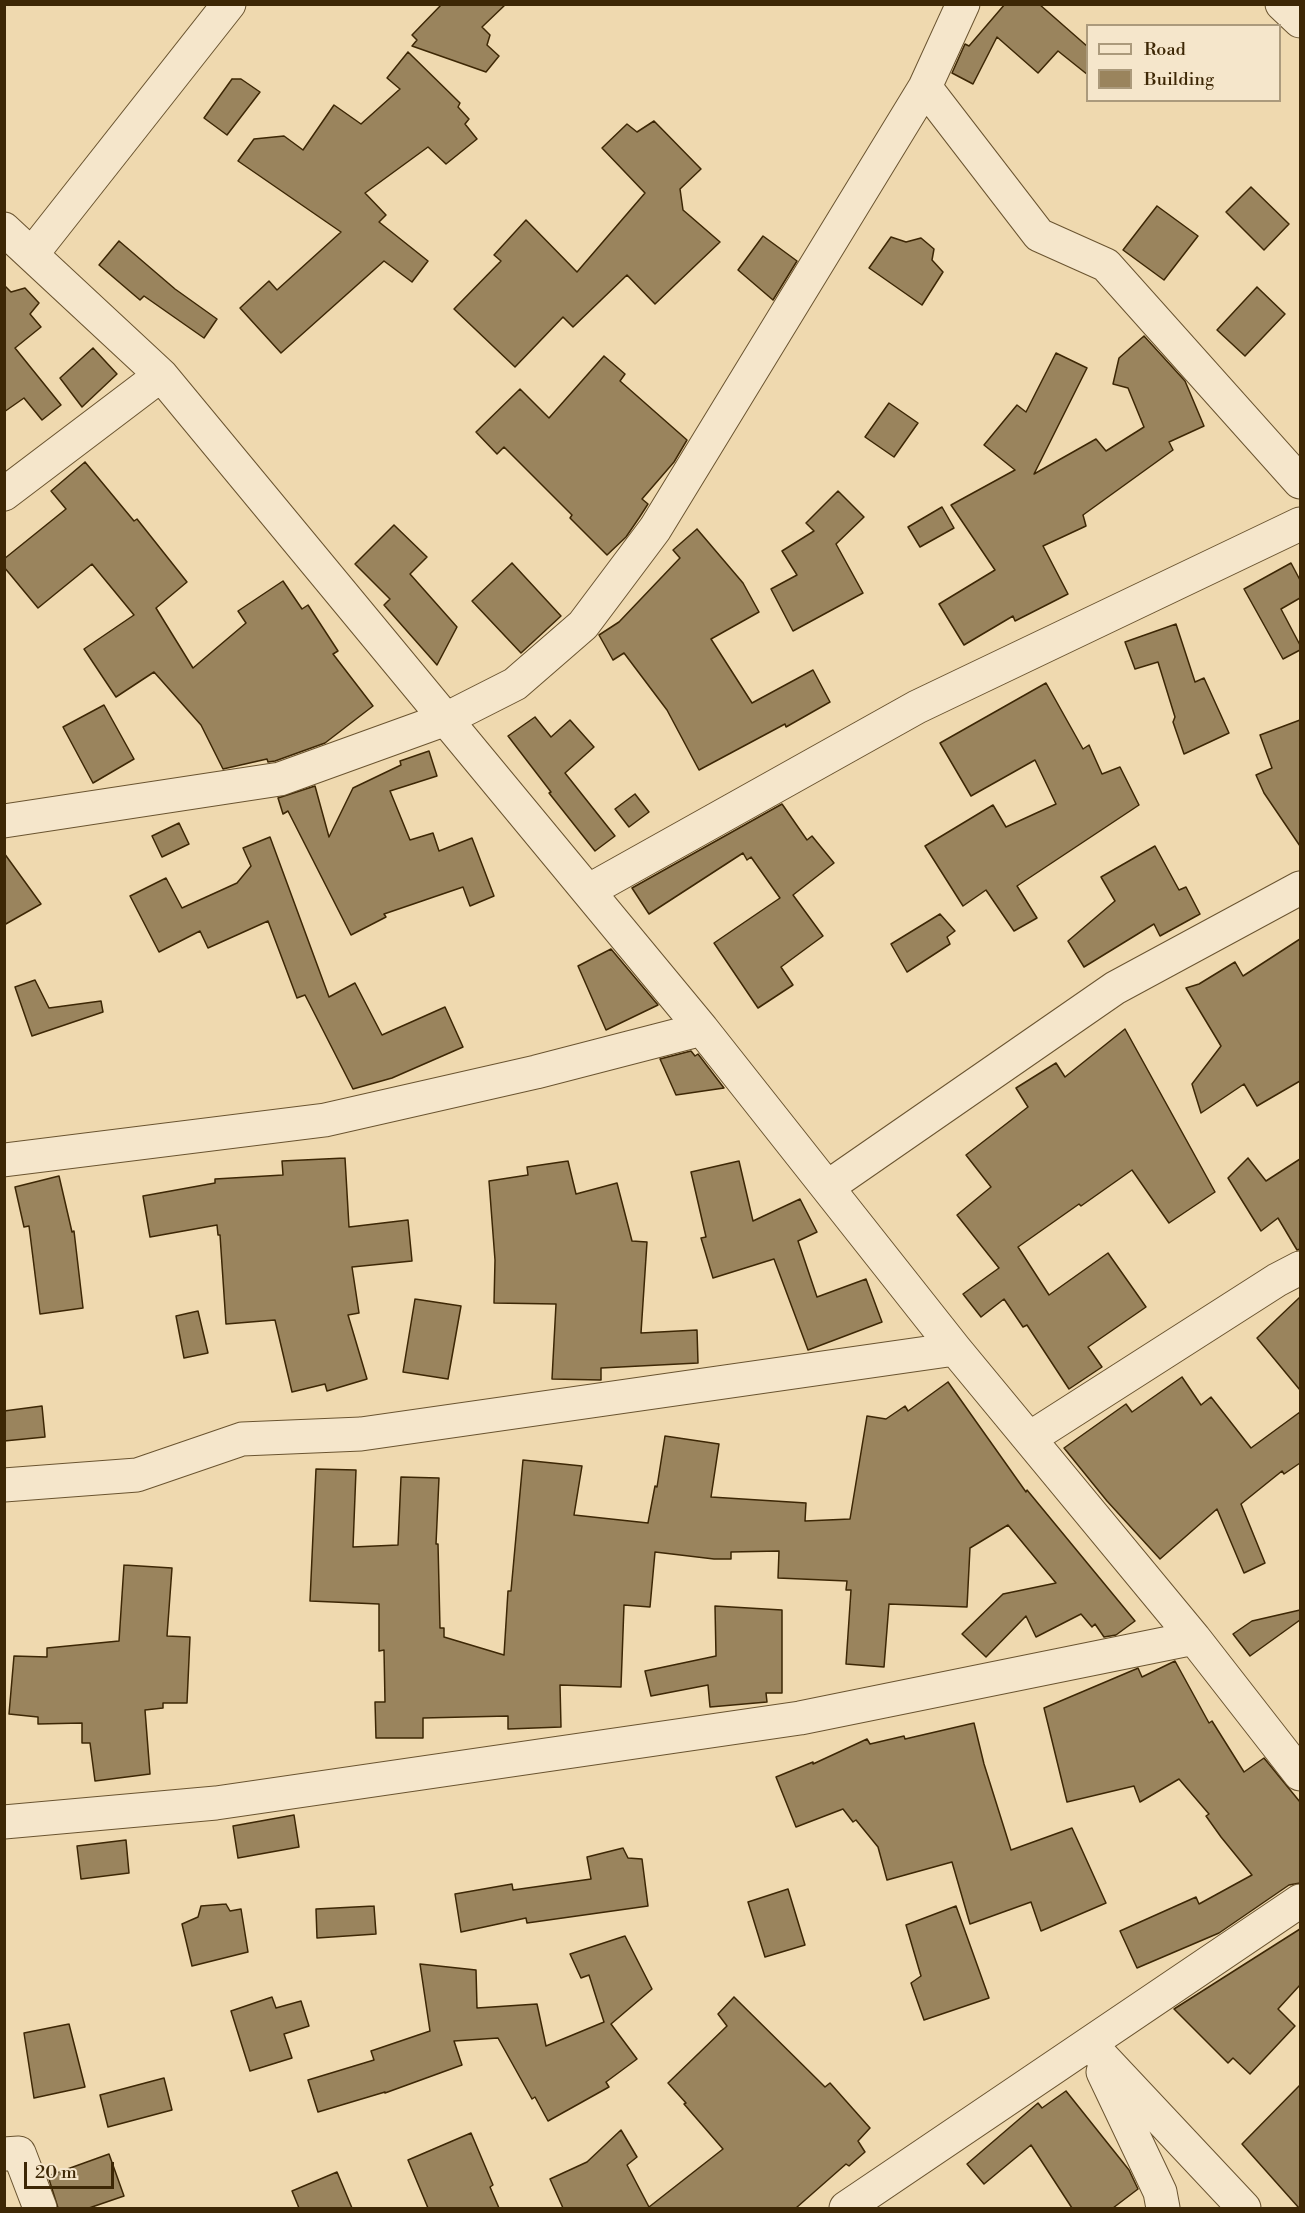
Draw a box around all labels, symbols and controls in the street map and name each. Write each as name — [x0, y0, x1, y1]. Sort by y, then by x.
legend — [1086, 24, 1281, 102]
text: Road — [1144, 38, 1186, 61]
text: Building — [1144, 68, 1214, 91]
scale bar — [27, 2150, 117, 2188]
text: 20 m — [35, 2161, 77, 2184]

